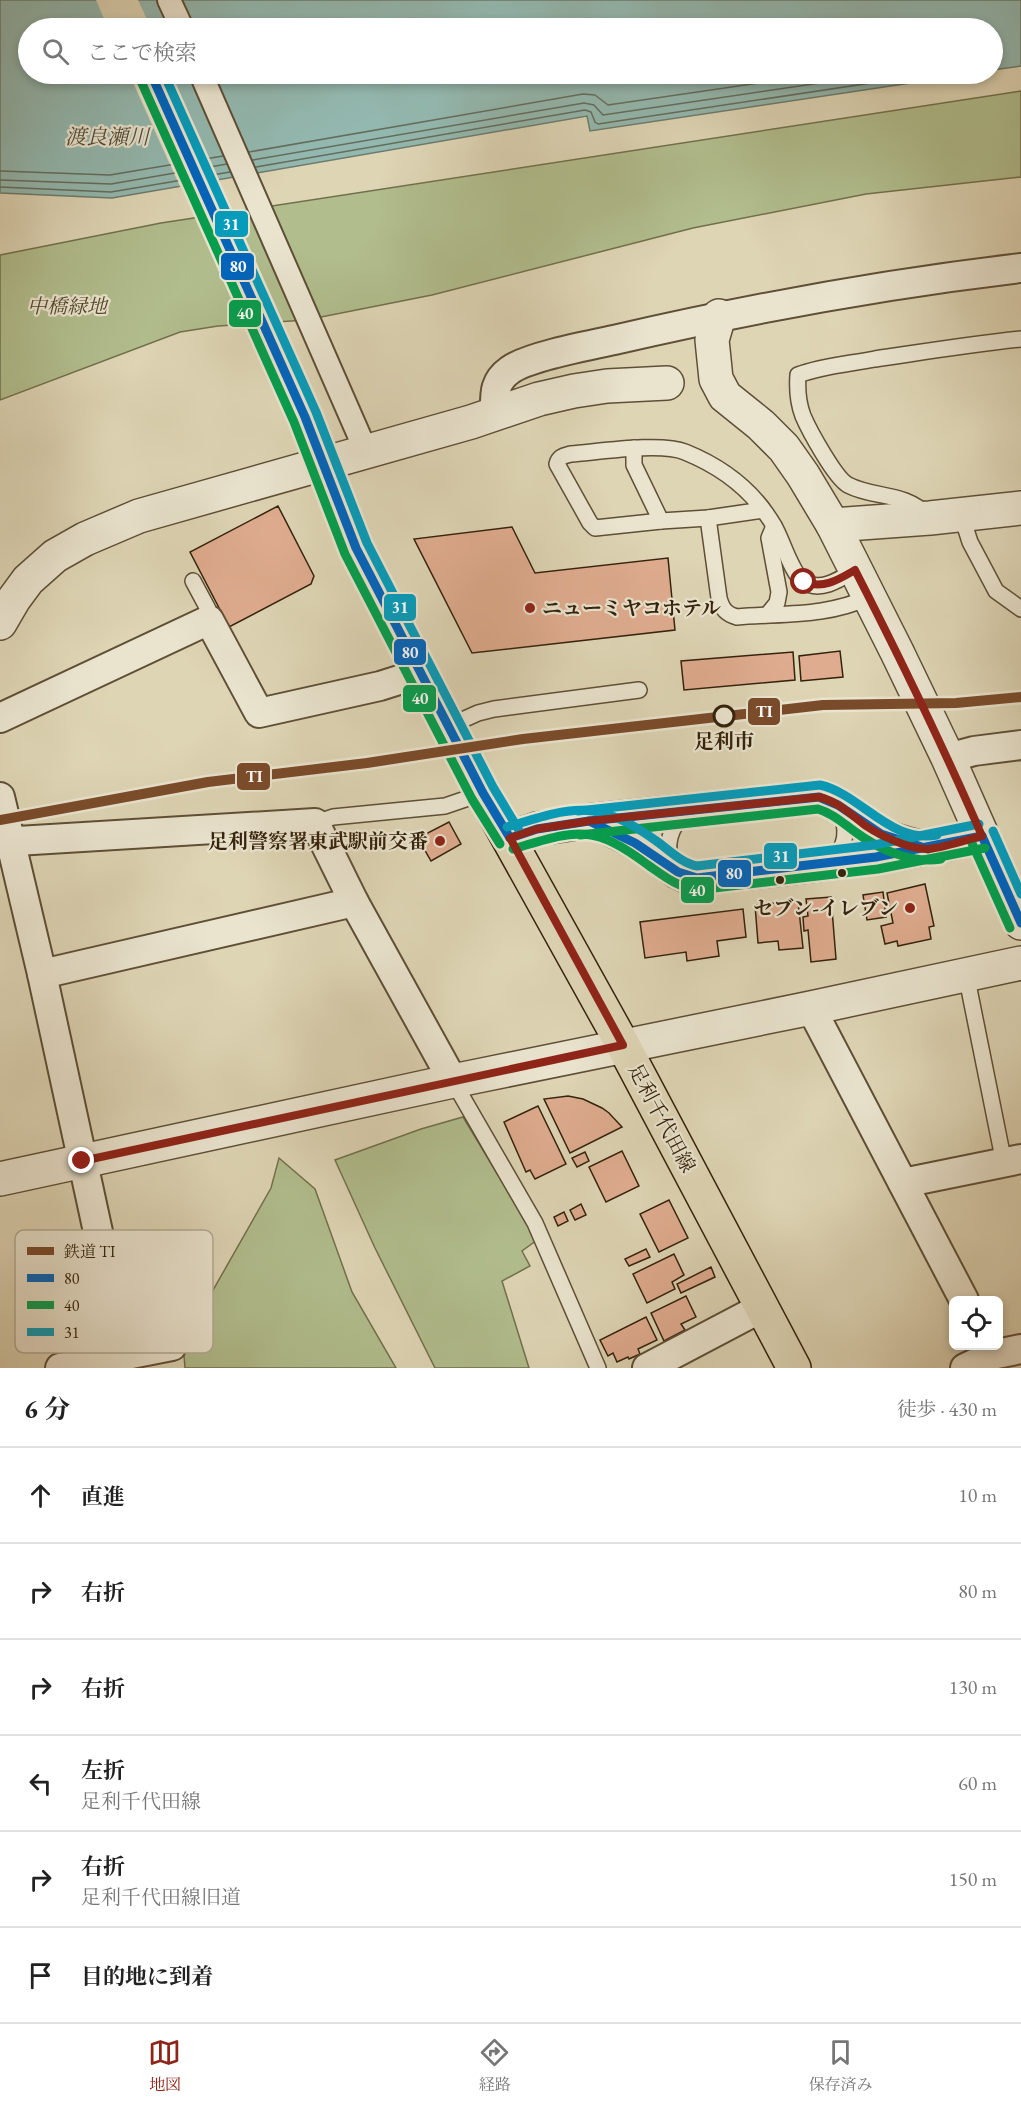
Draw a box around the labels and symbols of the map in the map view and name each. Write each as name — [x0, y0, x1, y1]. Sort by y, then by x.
water label: 渡良瀬川 — [65, 123, 151, 150]
line badge: 31 — [214, 210, 249, 238]
text: 31 — [223, 214, 239, 235]
line badge: 80 — [220, 252, 255, 281]
text: 80 — [230, 256, 247, 277]
park label: 中橋緑地 — [27, 293, 109, 319]
line badge: 40 — [228, 299, 262, 328]
text: 40 — [237, 303, 254, 324]
route start — [790, 568, 816, 594]
line badge: 31 — [383, 593, 417, 622]
place label: ニューミヤコホテル — [542, 595, 721, 621]
text: 31 — [392, 597, 408, 618]
marker: ニューミヤコホテル — [523, 601, 537, 615]
line badge: 80 — [393, 638, 427, 666]
text: 80 — [402, 642, 419, 663]
line badge: 40 — [402, 684, 437, 713]
text: 40 — [412, 688, 429, 709]
line badge: TI — [747, 697, 781, 726]
text: TI — [756, 701, 773, 722]
marker: 足利市 — [713, 705, 735, 727]
place label: 足利市 — [694, 728, 754, 754]
line badge: TI — [236, 762, 271, 791]
text: TI — [246, 766, 263, 787]
place label: 足利警察署東武駅前交番 — [208, 828, 428, 854]
marker: 足利警察署東武駅前交番 — [433, 834, 447, 848]
line badge: 31 — [763, 842, 798, 870]
text: 31 — [773, 846, 789, 867]
line badge: 80 — [717, 859, 752, 888]
text: 80 — [726, 863, 743, 884]
unlabelled marker — [836, 867, 848, 879]
unlabelled marker — [774, 874, 786, 886]
line badge: 40 — [680, 876, 715, 904]
text: 40 — [689, 880, 706, 901]
place label: セブン-イレブン — [753, 895, 898, 921]
marker: セブン-イレブン — [903, 901, 917, 915]
street label: 足利千代田線 — [622, 1059, 702, 1177]
route end — [68, 1147, 94, 1173]
legend — [15, 1230, 213, 1353]
text: 鉄道 TI — [63, 1241, 116, 1262]
text: 80 — [64, 1268, 80, 1289]
text: 40 — [64, 1295, 80, 1316]
text: 31 — [64, 1322, 79, 1343]

